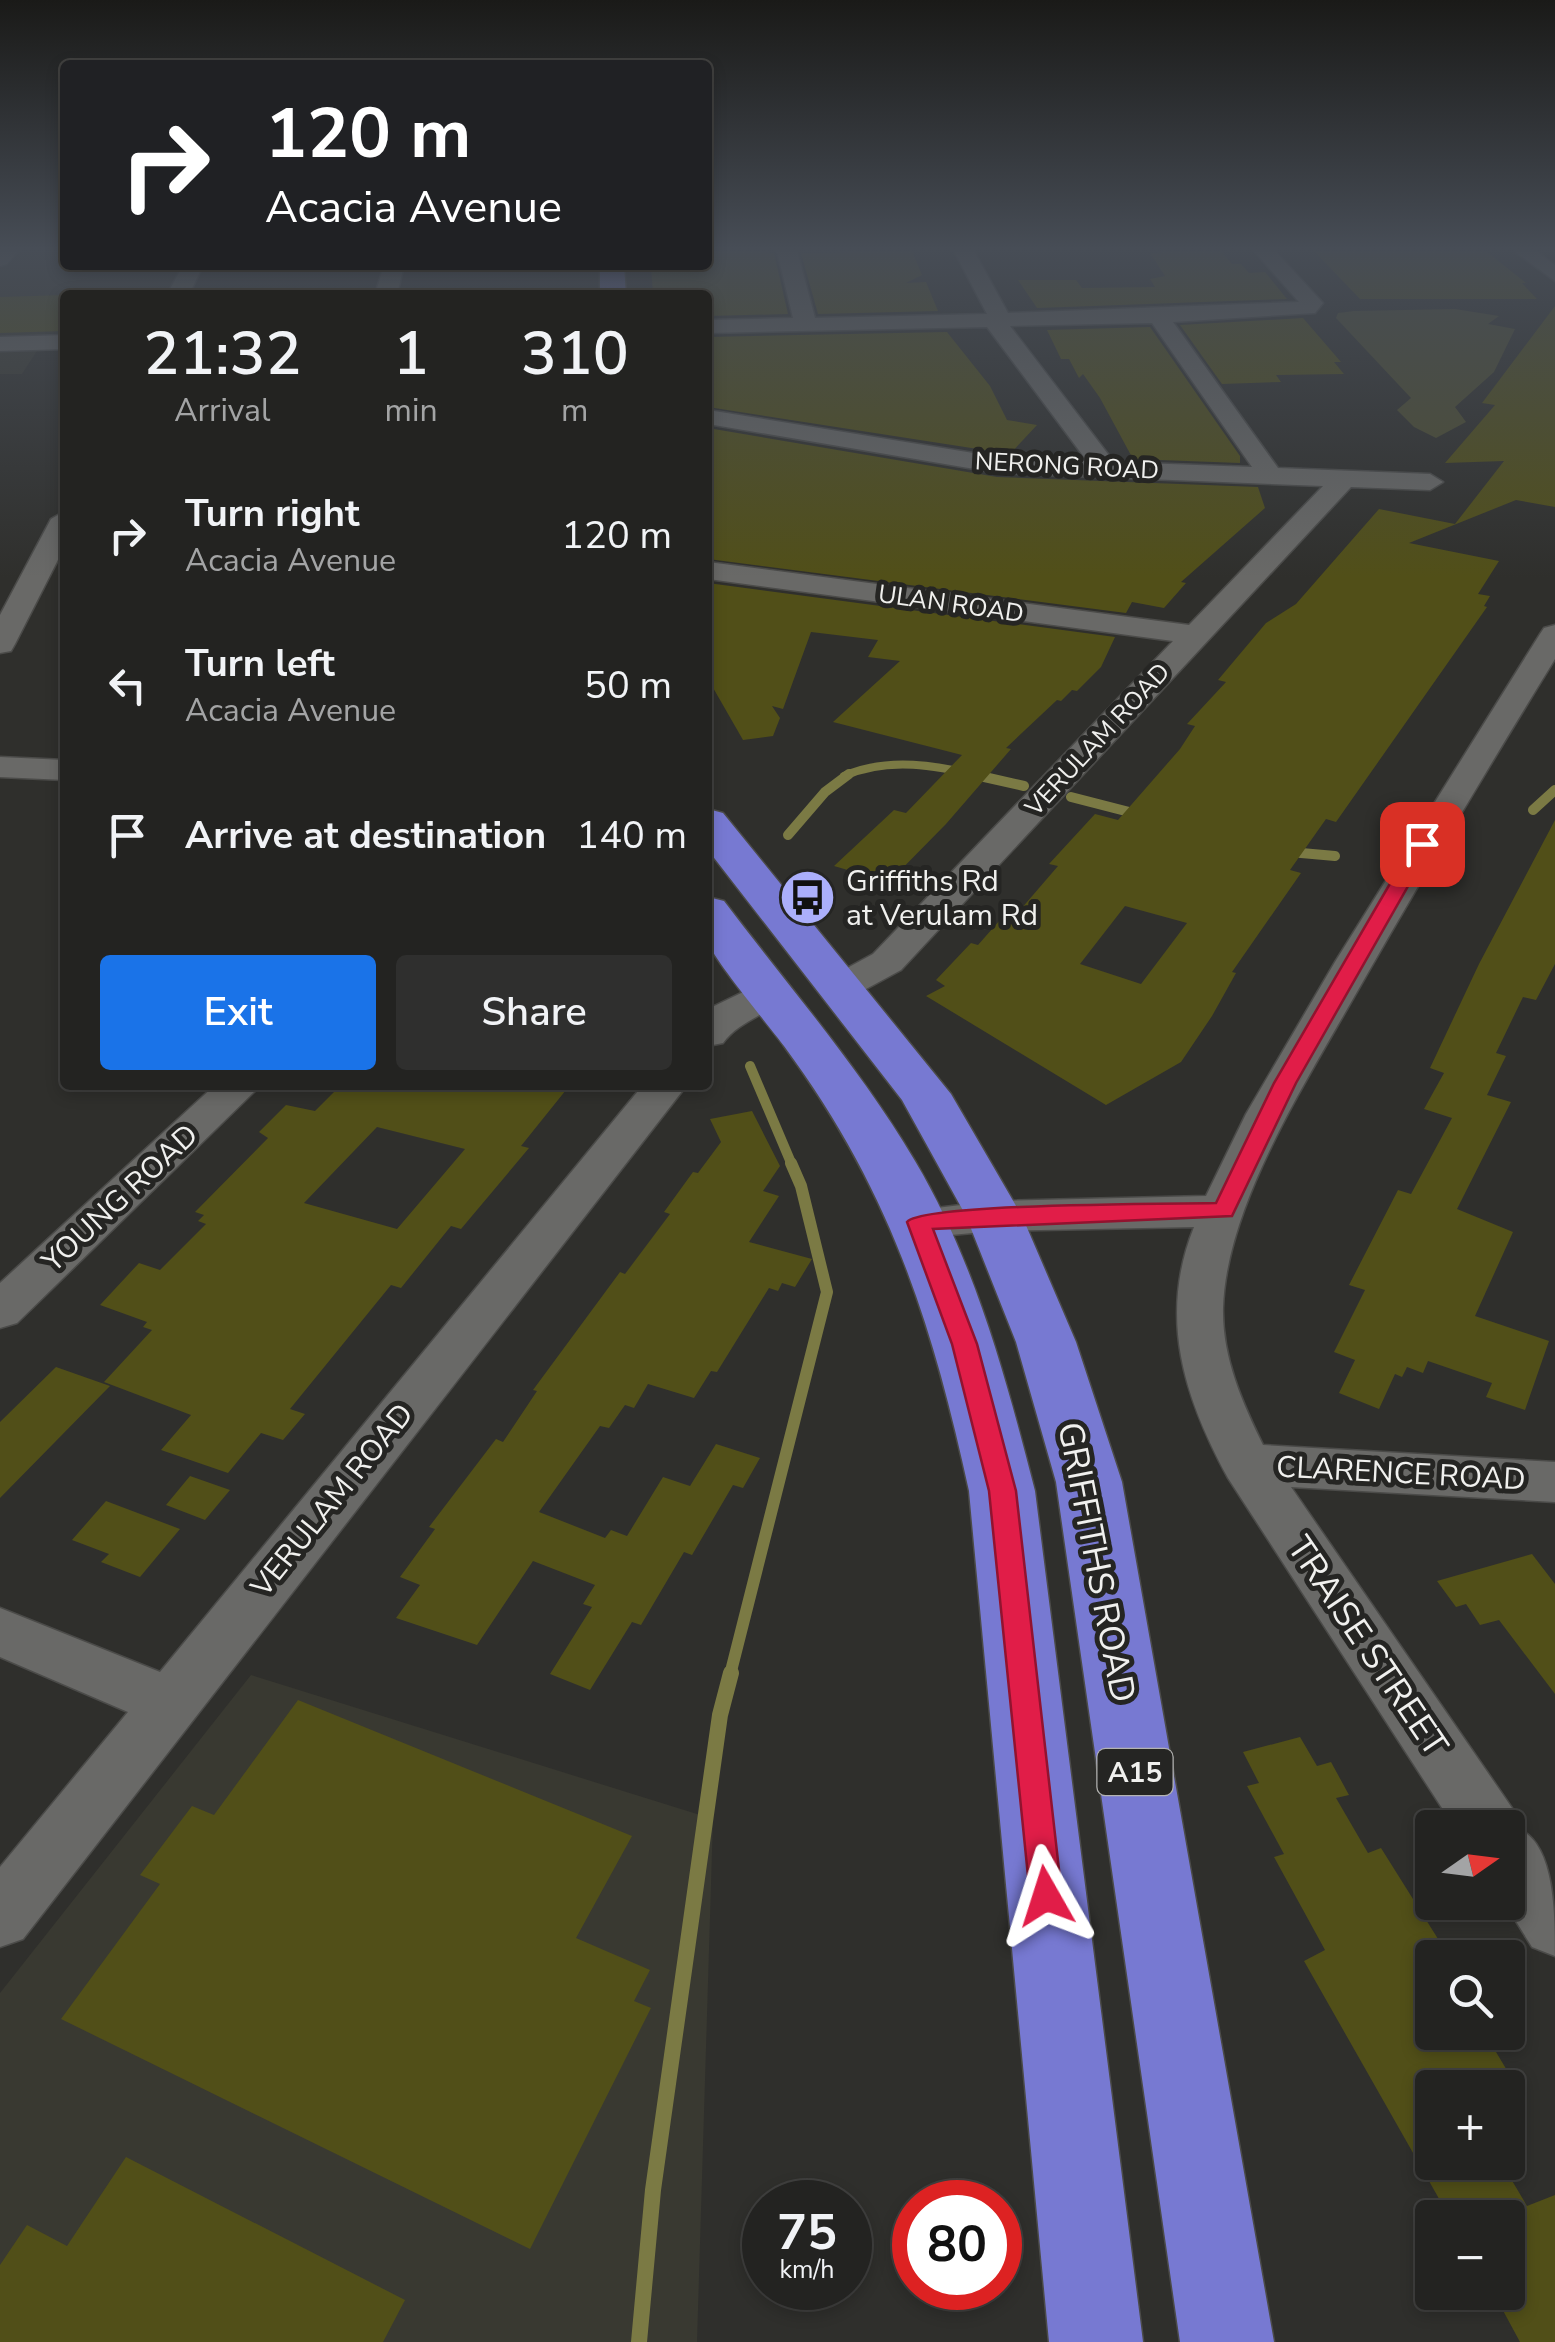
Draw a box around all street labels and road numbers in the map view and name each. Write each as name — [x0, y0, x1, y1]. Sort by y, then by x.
street label: NERONG ROAD — [974, 444, 1160, 488]
street label: ULAN ROAD — [876, 577, 1026, 631]
street label: VERULAM ROAD — [1017, 656, 1178, 824]
street label: YOUNG ROAD — [33, 1115, 207, 1282]
street label: VERULAM ROAD — [241, 1395, 423, 1606]
street label: GRIFFITHS ROAD — [1046, 1418, 1147, 1706]
street label: CLARENCE ROAD — [1275, 1446, 1527, 1501]
street label: TRAISE STREET — [1276, 1527, 1459, 1766]
road number: A15 — [1098, 1749, 1172, 1795]

